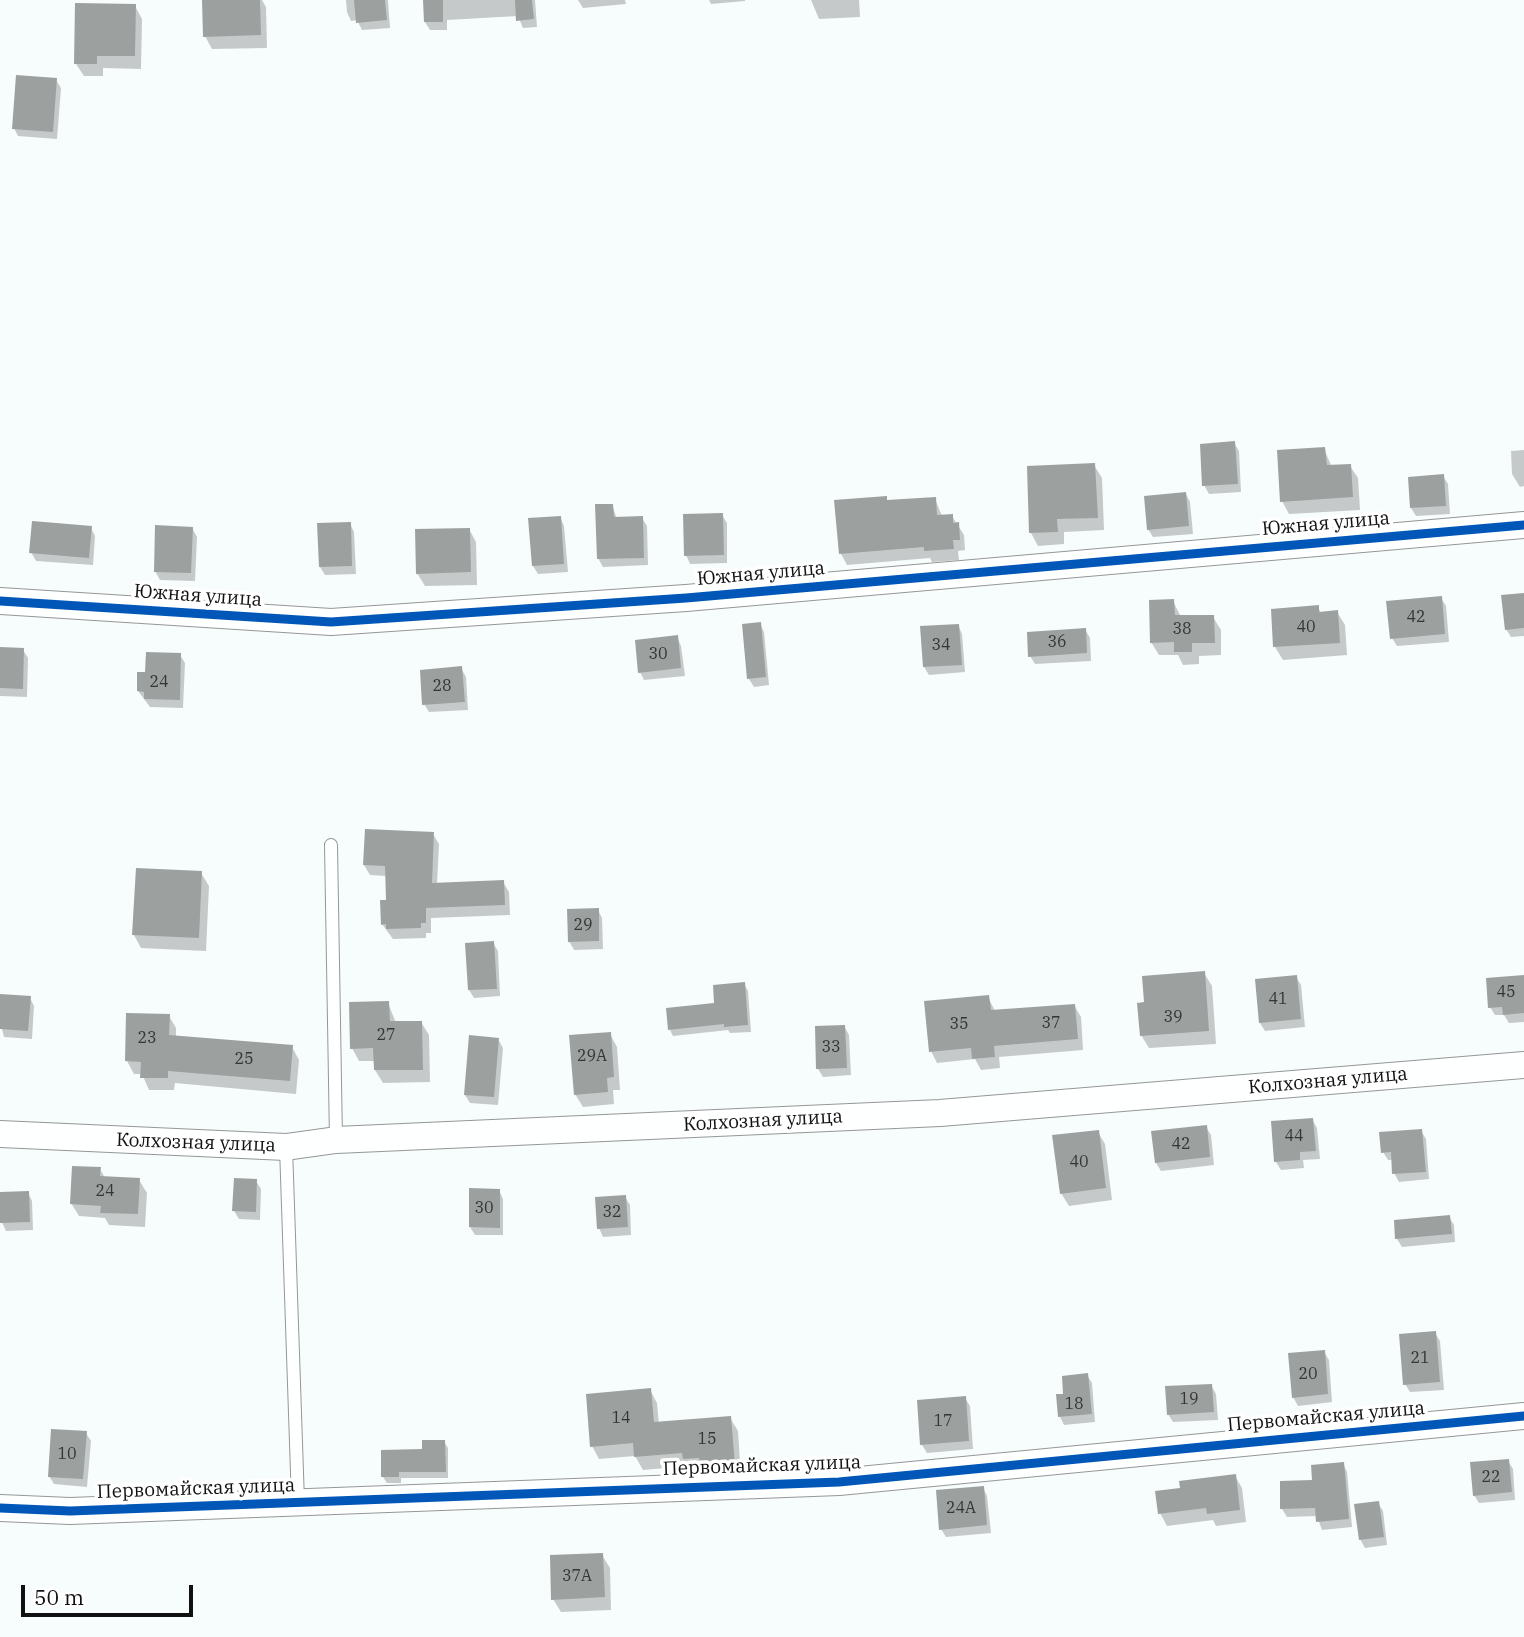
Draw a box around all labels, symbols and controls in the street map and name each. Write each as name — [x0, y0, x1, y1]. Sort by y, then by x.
street label: Южная улица — [1261, 507, 1391, 541]
street label: Южная улица — [696, 557, 826, 591]
street label: Южная улица — [133, 580, 263, 612]
house number: 42 — [1406, 607, 1426, 627]
house number: 40 — [1296, 617, 1316, 637]
house number: 38 — [1172, 619, 1192, 639]
house number: 36 — [1047, 632, 1067, 652]
house number: 34 — [931, 635, 951, 655]
house number: 30 — [648, 644, 668, 664]
house number: 24 — [149, 672, 169, 692]
house number: 28 — [432, 676, 452, 696]
house number: 29 — [573, 915, 593, 935]
house number: 45 — [1496, 982, 1516, 1002]
house number: 41 — [1268, 989, 1288, 1009]
house number: 39 — [1163, 1007, 1183, 1027]
house number: 37 — [1041, 1013, 1061, 1033]
house number: 35 — [949, 1014, 969, 1034]
house number: 27 — [376, 1025, 396, 1045]
house number: 23 — [137, 1028, 157, 1048]
house number: 33 — [821, 1037, 841, 1057]
house number: 29А — [577, 1046, 607, 1066]
house number: 25 — [234, 1049, 254, 1069]
street label: Колхозная улица — [1247, 1063, 1409, 1099]
street label: Колхозная улица — [683, 1105, 843, 1137]
house number: 44 — [1284, 1126, 1304, 1146]
street label: Колхозная улица — [116, 1129, 276, 1157]
house number: 42 — [1171, 1134, 1191, 1154]
house number: 40 — [1069, 1152, 1089, 1172]
house number: 24 — [95, 1181, 115, 1201]
house number: 30 — [474, 1198, 494, 1218]
house number: 32 — [602, 1202, 622, 1222]
house number: 21 — [1410, 1348, 1430, 1368]
house number: 20 — [1298, 1364, 1318, 1384]
house number: 19 — [1179, 1389, 1199, 1409]
house number: 18 — [1064, 1394, 1084, 1414]
street label: Первомайская улица — [1226, 1397, 1426, 1437]
house number: 14 — [611, 1408, 631, 1428]
house number: 17 — [933, 1411, 953, 1431]
house number: 15 — [697, 1429, 717, 1449]
house number: 10 — [57, 1444, 77, 1464]
street label: Первомайская улица — [663, 1451, 861, 1481]
house number: 22 — [1481, 1467, 1501, 1487]
street label: Первомайская улица — [97, 1474, 295, 1504]
house number: 24А — [946, 1498, 976, 1518]
house number: 37А — [562, 1566, 592, 1586]
scale bar — [24, 1570, 196, 1614]
text: 50 m — [34, 1583, 84, 1611]

